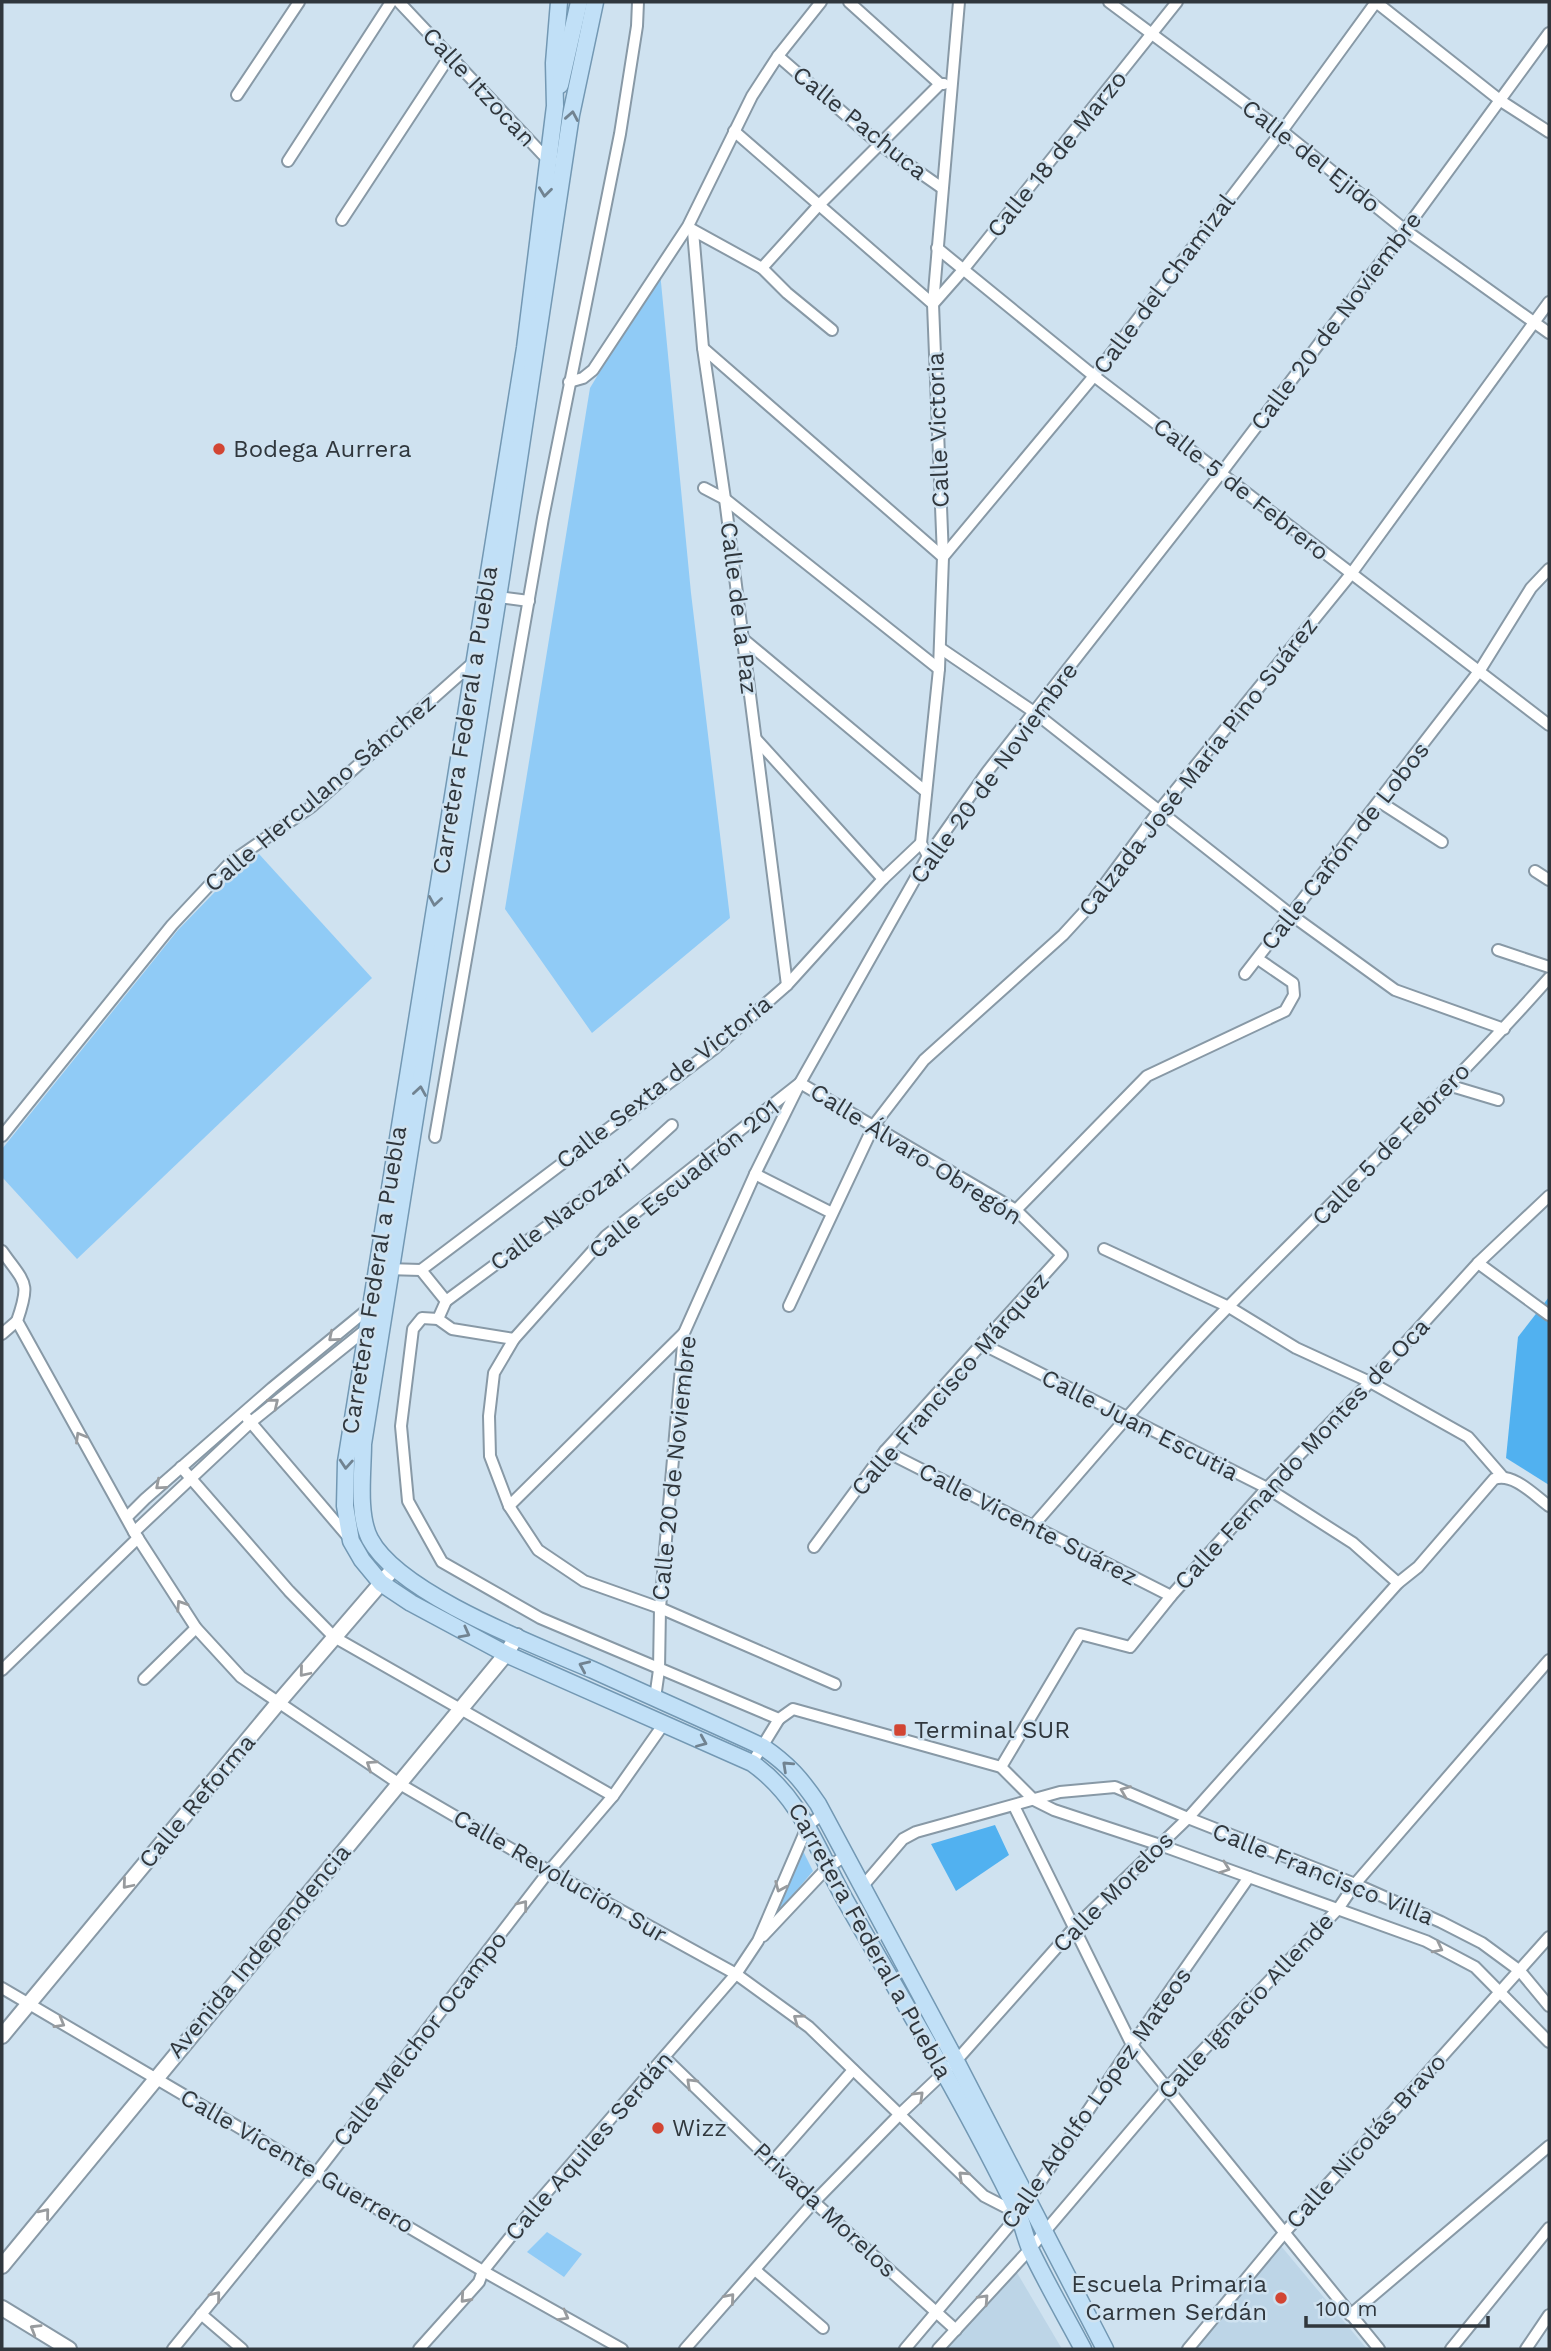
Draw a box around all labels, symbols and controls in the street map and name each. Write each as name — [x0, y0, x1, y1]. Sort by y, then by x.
street label: Calle Itzocan — [417, 22, 541, 152]
street label: Calle Pachuca — [787, 60, 933, 186]
street label: Calle 18 de Marzo — [981, 65, 1133, 243]
street label: Calle del Ejido — [1236, 93, 1386, 219]
one-way arrow — [563, 110, 578, 122]
one-way arrow — [538, 186, 553, 198]
street label: Calle del Chamizal — [1087, 188, 1241, 380]
street label: Calle 20 de Noviembre — [1245, 206, 1427, 436]
street label: Calle Victoria — [921, 352, 955, 508]
street label: Calle 5 de Febrero — [1148, 412, 1334, 566]
place label: Bodega Aurrera — [233, 435, 412, 463]
marker: Bodega Aurrera — [211, 441, 227, 457]
street label: Calle de la Paz — [715, 520, 763, 696]
street label: Carretera Federal a Puebla — [427, 564, 503, 876]
street label: Calzada José María Pino Suárez — [1073, 612, 1323, 922]
street label: Calle 20 de Noviembre — [904, 657, 1084, 889]
street label: Calle Herculano Sánchez — [199, 688, 441, 898]
street label: Calle Cañón de Lobos — [1255, 736, 1435, 956]
one-way arrow — [428, 895, 443, 907]
street label: Calle Sexta de Victoria — [551, 989, 777, 1175]
street label: Calle 5 de Febrero — [1306, 1057, 1476, 1231]
street label: Calle Álvaro Obregón — [805, 1077, 1027, 1231]
one-way arrow — [412, 1086, 427, 1097]
street label: Calle Escuadrón 201 — [583, 1094, 785, 1264]
street label: Carretera Federal a Puebla — [336, 1124, 412, 1436]
street label: Calle Nacozari — [484, 1153, 636, 1277]
street label: Calle Francisco Márquez — [845, 1267, 1055, 1501]
street label: Calle Fernando Montes de Oca — [1169, 1312, 1435, 1596]
one-way arrow — [329, 1329, 342, 1341]
street label: Calle 20 de Noviembre — [646, 1334, 702, 1602]
street label: Calle Juan Escutia — [1037, 1363, 1243, 1487]
one-way arrow — [266, 1399, 279, 1411]
one-way arrow — [75, 1431, 88, 1444]
street label: Calle Vicente Suárez — [914, 1457, 1142, 1591]
one-way arrow — [339, 1459, 354, 1470]
one-way arrow — [156, 1477, 169, 1489]
one-way arrow — [176, 1600, 189, 1613]
one-way arrow — [458, 1625, 471, 1639]
one-way arrow — [579, 1660, 591, 1674]
one-way arrow — [300, 1664, 312, 1677]
place label: Terminal SUR — [914, 1716, 1070, 1744]
marker: Terminal SUR — [892, 1722, 908, 1738]
street label: Calle Reforma — [133, 1728, 261, 1874]
one-way arrow — [695, 1734, 708, 1748]
one-way arrow — [366, 1761, 379, 1774]
one-way arrow — [782, 1761, 795, 1774]
one-way arrow — [1120, 1786, 1132, 1800]
street label: Carretera Federal a Puebla — [782, 1798, 958, 2084]
street label: Calle Revolución Sur — [448, 1803, 672, 1949]
street label: Calle Francisco Villa — [1208, 1817, 1438, 1931]
street label: Calle Morelos — [1047, 1826, 1179, 1958]
street label: Avenida Independencia — [161, 1838, 357, 2064]
one-way arrow — [1218, 1860, 1230, 1874]
one-way arrow — [123, 1877, 136, 1889]
one-way arrow — [775, 1880, 789, 1892]
one-way arrow — [514, 1901, 527, 1913]
street label: Calle Ignacio Allende — [1152, 1907, 1340, 2105]
street label: Calle Melchor Ocampo — [327, 1926, 513, 2152]
one-way arrow — [1431, 1939, 1443, 1953]
street label: Calle Adolfo López Mateos — [995, 1962, 1197, 2234]
one-way arrow — [53, 2015, 66, 2028]
one-way arrow — [793, 2015, 806, 2027]
street label: Calle Aquiles Serdán — [499, 2046, 679, 2246]
street label: Calle Nicolás Bravo — [1280, 2048, 1452, 2234]
one-way arrow — [686, 2079, 699, 2092]
street label: Calle Vicente Guerrero — [175, 2083, 419, 2239]
one-way arrow — [910, 2092, 923, 2105]
place label: Wizz — [672, 2114, 727, 2142]
marker: Wizz — [650, 2120, 666, 2136]
street label: Privada Morelos — [748, 2137, 902, 2283]
one-way arrow — [958, 2171, 971, 2184]
one-way arrow — [37, 2208, 49, 2221]
place label: Escuela Primaria Carmen Serdán — [1071, 2270, 1267, 2326]
scale bar — [1306, 2284, 1488, 2328]
one-way arrow — [461, 2290, 473, 2303]
marker: Escuela Primaria Carmen Serdán — [1273, 2290, 1289, 2306]
one-way arrow — [208, 2292, 220, 2305]
one-way arrow — [722, 2293, 734, 2306]
one-way arrow — [976, 2294, 989, 2307]
text: 100 m — [1316, 2296, 1378, 2321]
one-way arrow — [557, 2308, 569, 2321]
one-way arrow — [30, 2324, 43, 2337]

